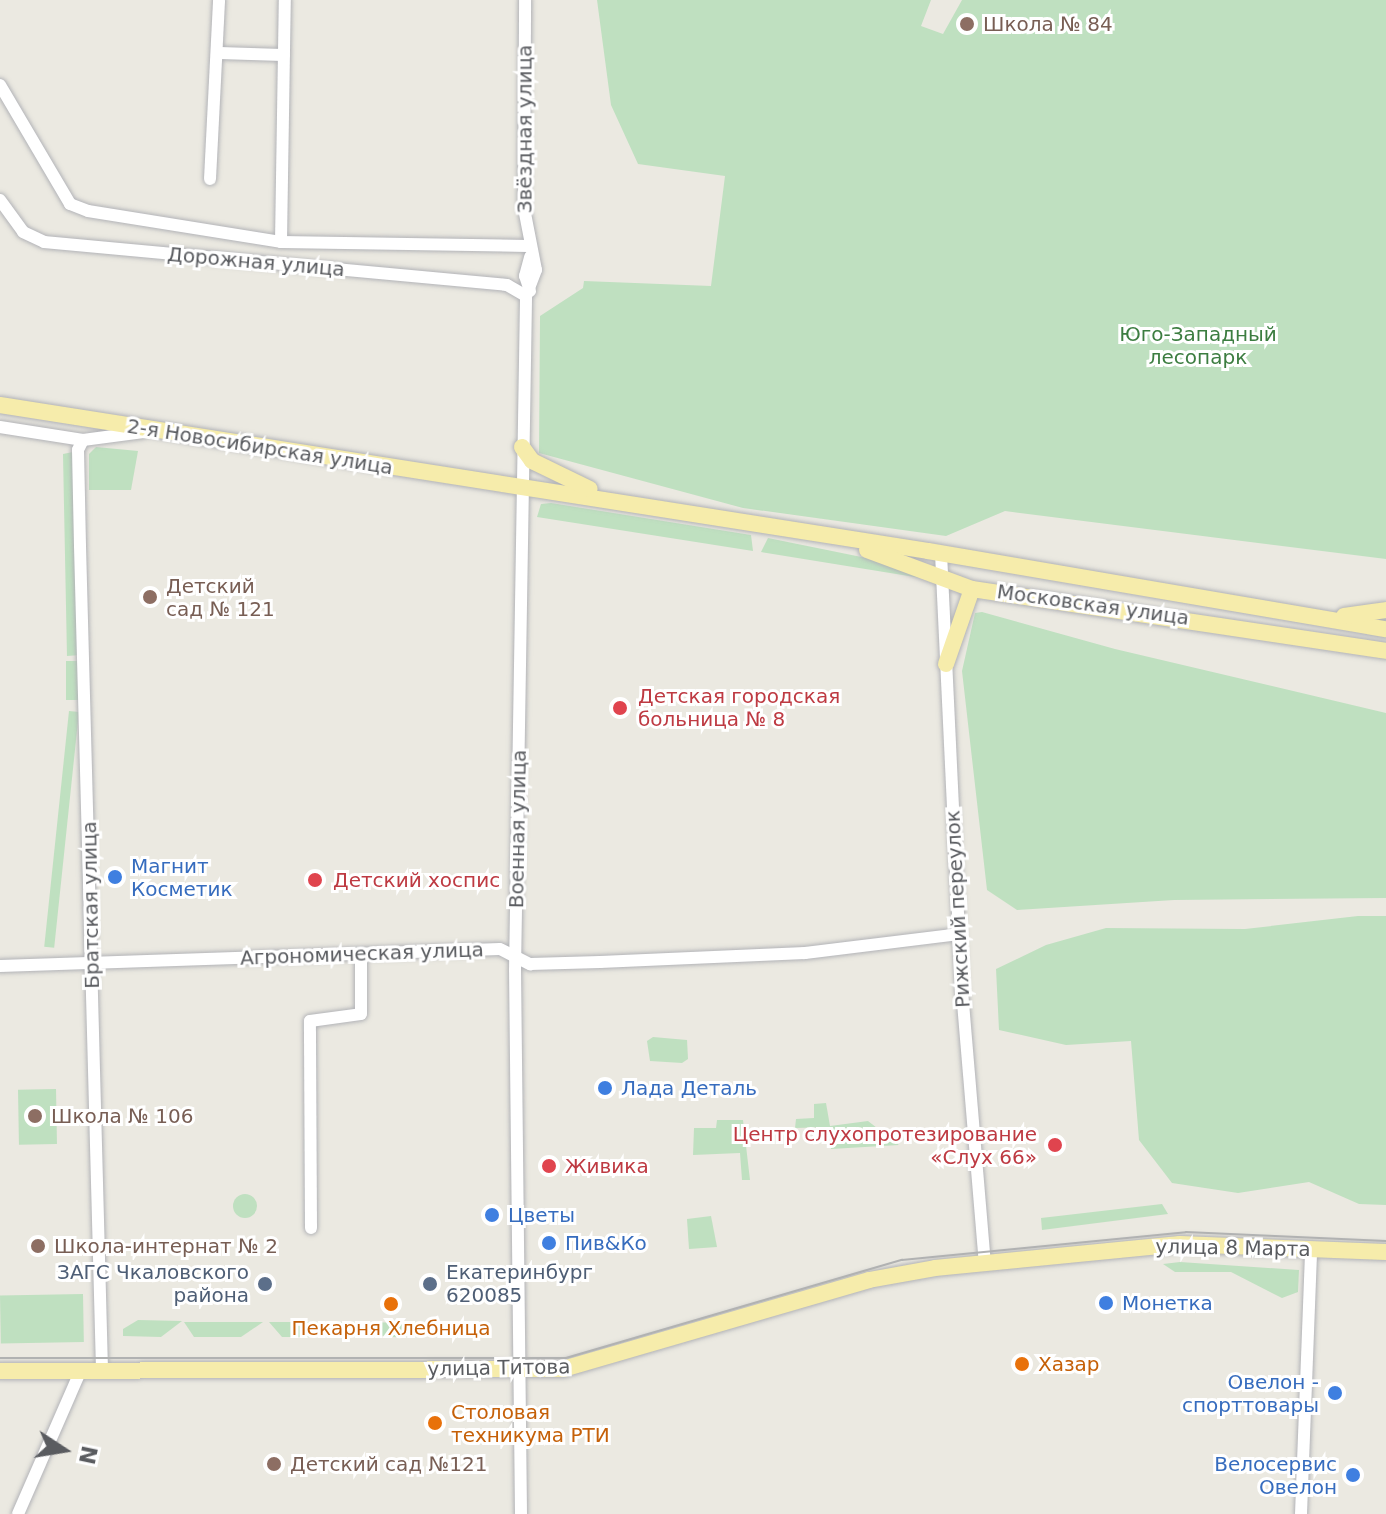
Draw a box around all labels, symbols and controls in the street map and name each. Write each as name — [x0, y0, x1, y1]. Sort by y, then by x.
place label: Школа № 84 — [983, 12, 1113, 36]
marker: Школа № 84 — [958, 15, 976, 33]
street label: Звёздная улица — [513, 45, 537, 213]
street label: Дорожная улица — [166, 242, 346, 282]
park label: Юго-Западный лесопарк — [1119, 323, 1277, 370]
street label: 2-я Новосибирская улица — [125, 414, 395, 480]
place label: Детский сад № 121 — [166, 574, 275, 621]
street label: Московская улица — [995, 580, 1191, 630]
marker: Детский сад № 121 — [141, 588, 159, 606]
place label: Детская городская больница № 8 — [638, 684, 840, 731]
marker: Детская городская больница № 8 — [609, 697, 631, 719]
street label: Военная улица — [505, 750, 531, 908]
street label: Рижский переулок — [941, 810, 975, 1008]
street label: Братская улица — [78, 821, 104, 989]
place label: Магнит Косметик — [131, 854, 233, 901]
marker: Магнит Косметик — [106, 868, 124, 886]
place label: Детский хоспис — [333, 868, 500, 892]
marker: Детский хоспис — [304, 869, 326, 891]
street label: Агрономическая улица — [240, 938, 484, 970]
place label: Лада Деталь — [621, 1076, 757, 1100]
marker: Лада Деталь — [596, 1079, 614, 1097]
place label: Школа № 106 — [51, 1104, 193, 1128]
marker: Школа № 106 — [26, 1107, 44, 1125]
place label: Центр слухопротезирование «Слух 66» — [733, 1122, 1037, 1169]
marker: Центр слухопротезирование «Слух 66» — [1044, 1134, 1066, 1156]
place label: Живика — [565, 1154, 649, 1178]
marker: Живика — [540, 1157, 558, 1175]
place label: Цветы — [508, 1203, 575, 1227]
marker: Цветы — [483, 1206, 501, 1224]
place label: Пив&Ко — [565, 1231, 647, 1255]
place label: Школа-интернат № 2 — [54, 1234, 278, 1258]
marker: Пив&Ко — [540, 1234, 558, 1252]
street label: улица 8 Марта — [1155, 1235, 1311, 1261]
marker: Школа-интернат № 2 — [29, 1237, 47, 1255]
place label: ЗАГС Чкаловского района — [57, 1260, 249, 1307]
place label: Екатеринбург 620085 — [446, 1260, 593, 1307]
marker: ЗАГС Чкаловского района — [256, 1275, 274, 1293]
marker: Екатеринбург 620085 — [421, 1275, 439, 1293]
place label: Монетка — [1122, 1291, 1213, 1315]
marker: Монетка — [1097, 1294, 1115, 1312]
marker: Пекарня Хлебница — [382, 1295, 400, 1313]
place label: Пекарня Хлебница — [292, 1316, 490, 1340]
place label: Хазар — [1038, 1352, 1100, 1376]
street label: улица Титова — [427, 1355, 571, 1381]
marker: Хазар — [1013, 1355, 1031, 1373]
place label: Овелон - спорттовары — [1182, 1370, 1319, 1417]
marker: Овелон - спорттовары — [1326, 1384, 1344, 1402]
place label: Столовая техникума РТИ — [451, 1400, 610, 1447]
north arrow — [24, 1410, 104, 1490]
marker: Столовая техникума РТИ — [426, 1414, 444, 1432]
text: N — [74, 1443, 102, 1467]
place label: Детский сад №121 — [290, 1452, 487, 1476]
place label: Велосервис Овелон — [1214, 1452, 1337, 1499]
marker: Детский сад №121 — [265, 1455, 283, 1473]
marker: Велосервис Овелон — [1344, 1466, 1362, 1484]

